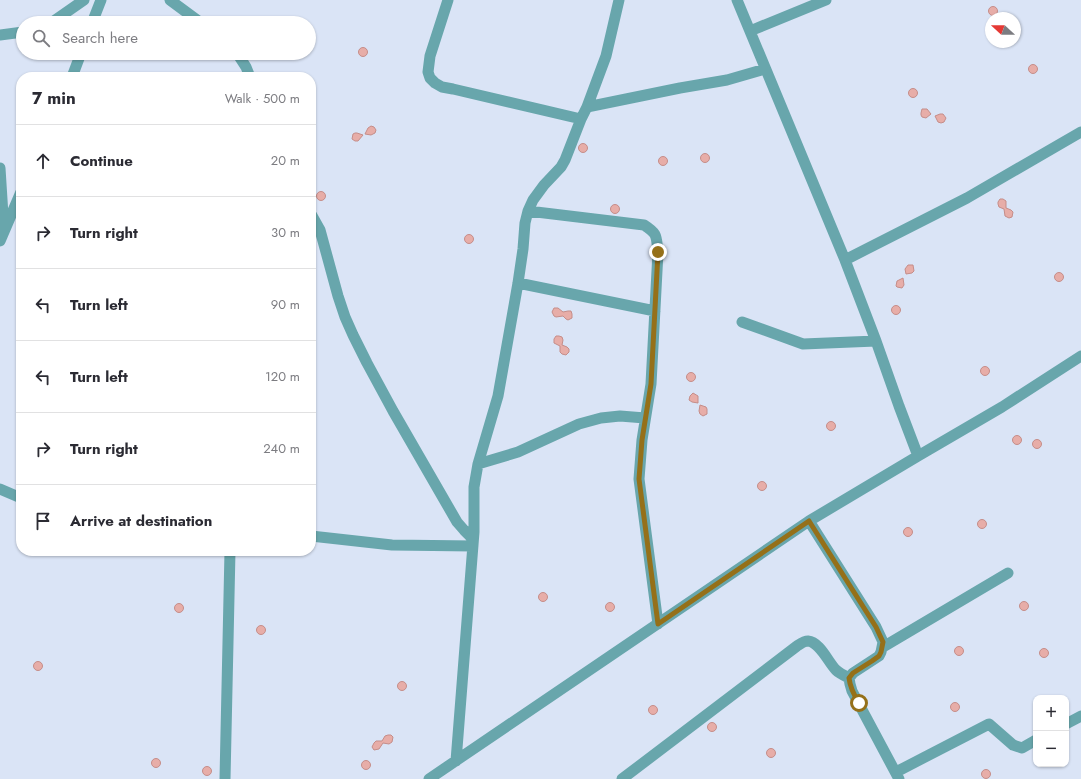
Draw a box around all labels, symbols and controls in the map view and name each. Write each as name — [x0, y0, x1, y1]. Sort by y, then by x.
north arrow — [985, 12, 1021, 48]
search box — [16, 16, 316, 60]
icon: search — [30, 27, 52, 49]
text: Search here — [62, 27, 138, 49]
text: 7 min — [32, 86, 76, 110]
text: Walk · 500 m — [225, 89, 300, 108]
icon: ahead — [32, 150, 54, 172]
text: Continue — [70, 150, 133, 172]
text: 20 m — [271, 151, 300, 170]
icon: right — [32, 222, 54, 244]
text: Turn right — [70, 222, 138, 244]
text: 30 m — [271, 223, 300, 242]
route end — [649, 243, 667, 261]
icon: left — [32, 294, 54, 316]
text: Turn left — [70, 294, 128, 316]
text: 90 m — [271, 295, 300, 314]
icon: left — [32, 366, 54, 388]
text: Turn left — [70, 366, 128, 388]
text: 120 m — [265, 367, 300, 386]
icon: right — [32, 438, 54, 460]
text: Turn right — [70, 438, 138, 460]
text: 240 m — [263, 439, 300, 458]
icon: arrive — [32, 510, 54, 532]
text: Arrive at destination — [70, 510, 212, 532]
route start — [850, 694, 868, 712]
map controls — [1033, 695, 1069, 767]
button: + — [1033, 695, 1069, 731]
button: − — [1033, 731, 1069, 767]

